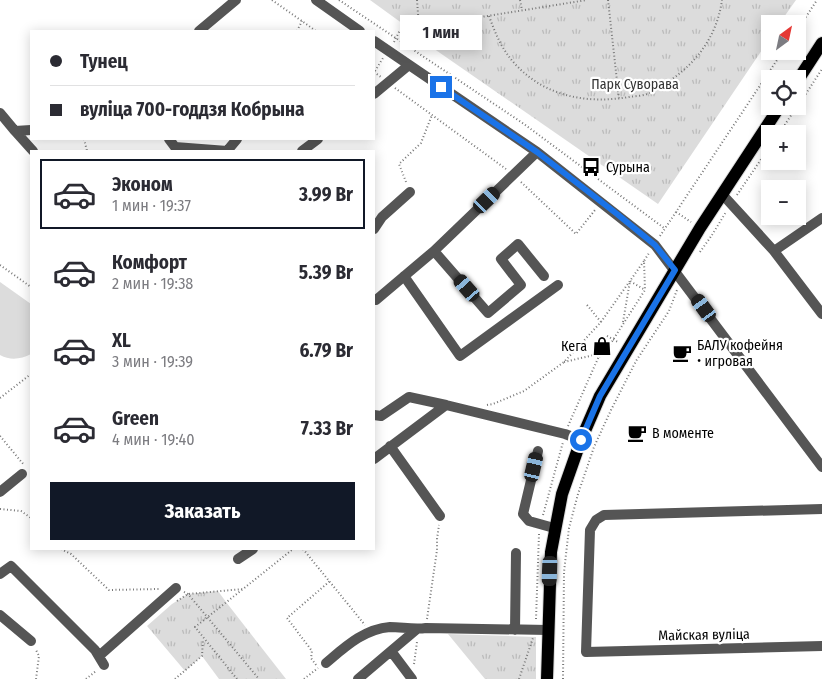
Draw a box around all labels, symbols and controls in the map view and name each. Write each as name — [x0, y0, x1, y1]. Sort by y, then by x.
callout: 1 мин — [400, 14, 482, 49]
north arrow — [761, 15, 806, 60]
map controls — [761, 15, 806, 225]
text: 1 мин — [423, 23, 459, 42]
text: Тунец — [80, 50, 128, 73]
button: locate — [761, 70, 806, 115]
route end — [430, 76, 452, 98]
park label: Парк Суворава — [591, 76, 679, 93]
text: вуліца 700-годдзя Кобрына — [80, 98, 304, 121]
button: + — [761, 125, 806, 170]
bus stop icon: Сурына — [580, 156, 602, 178]
place label: Сурына — [606, 159, 650, 176]
icon: car — [52, 172, 97, 217]
text: Эконом — [112, 173, 173, 196]
button: − — [761, 180, 806, 225]
text: 3.99 Br — [299, 183, 353, 206]
car — [470, 184, 503, 216]
text: 1 мин · 19:37 — [112, 196, 191, 215]
icon: car — [52, 250, 97, 295]
text: Комфорт — [112, 251, 187, 274]
text: 5.39 Br — [299, 261, 353, 284]
car — [451, 272, 482, 304]
text: 2 мин · 19:38 — [112, 274, 193, 293]
car — [689, 291, 718, 325]
icon: car — [52, 328, 97, 373]
text: XL — [112, 329, 131, 352]
shop icon: Кега — [591, 335, 613, 357]
place label: БАЛУ кофейня • игровая — [697, 337, 783, 370]
place label: Кега — [561, 338, 587, 355]
text: 6.79 Br — [299, 339, 353, 362]
cafe icon: БАЛУ кофейня • игровая — [671, 342, 693, 364]
text: 3 мин · 19:39 — [112, 352, 193, 371]
icon: car — [52, 406, 97, 451]
text: Green — [112, 407, 159, 430]
text: 7.33 Br — [301, 417, 353, 440]
cafe icon: В моменте — [626, 422, 648, 444]
place label: В моменте — [652, 425, 714, 442]
route start — [570, 429, 592, 451]
text: 4 мин · 19:40 — [112, 430, 195, 449]
car — [523, 451, 544, 483]
button: Заказать — [50, 482, 355, 540]
car — [541, 556, 558, 586]
street label: Майская вуліца — [658, 626, 750, 644]

